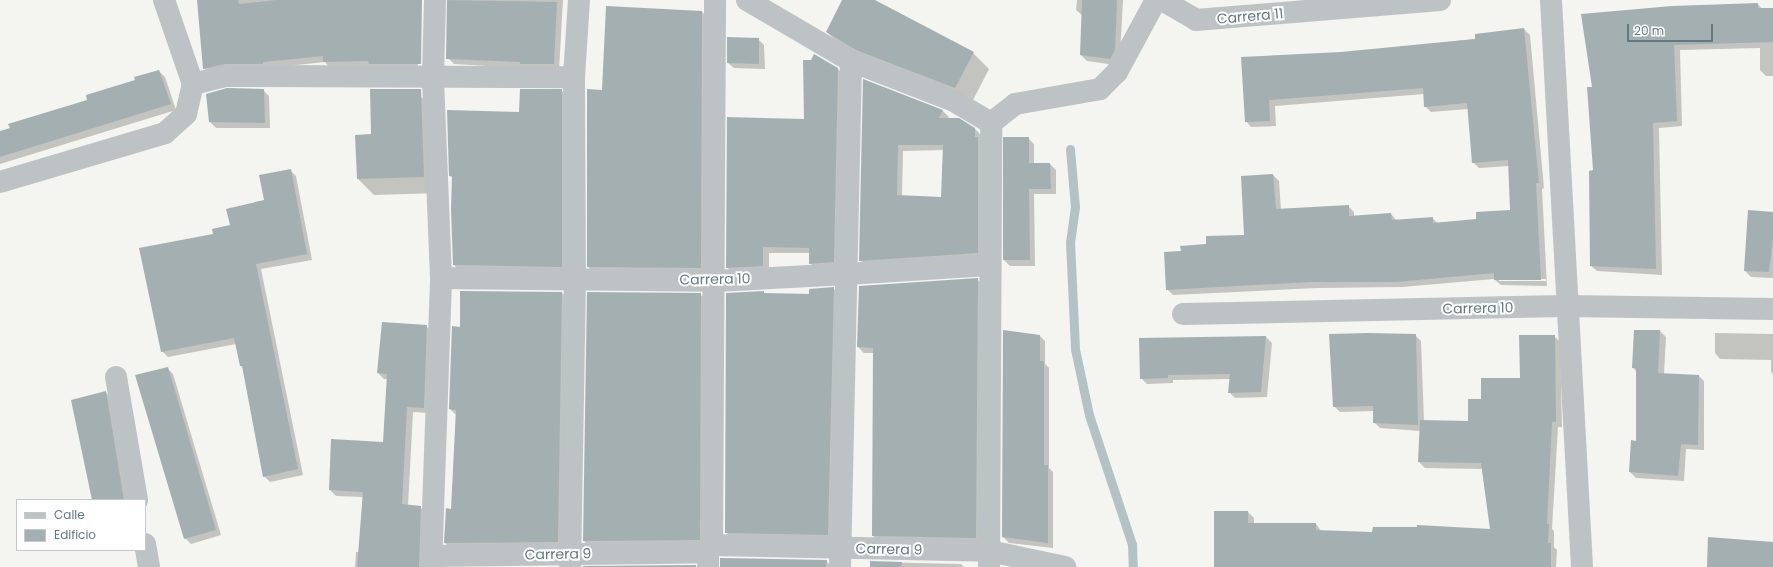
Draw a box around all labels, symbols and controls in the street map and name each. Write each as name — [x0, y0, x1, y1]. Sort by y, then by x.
street label: Carrera 11 — [1216, 5, 1284, 27]
scale bar — [1629, 16, 1715, 42]
text: 20 m — [1634, 22, 1664, 39]
street label: Carrera 10 — [679, 270, 751, 288]
street label: Carrera 10 — [1442, 299, 1514, 317]
legend — [16, 499, 146, 551]
text: Calle — [54, 506, 85, 523]
text: Edificio — [54, 526, 96, 543]
street label: Carrera 9 — [856, 540, 922, 558]
street label: Carrera 9 — [525, 545, 591, 563]

